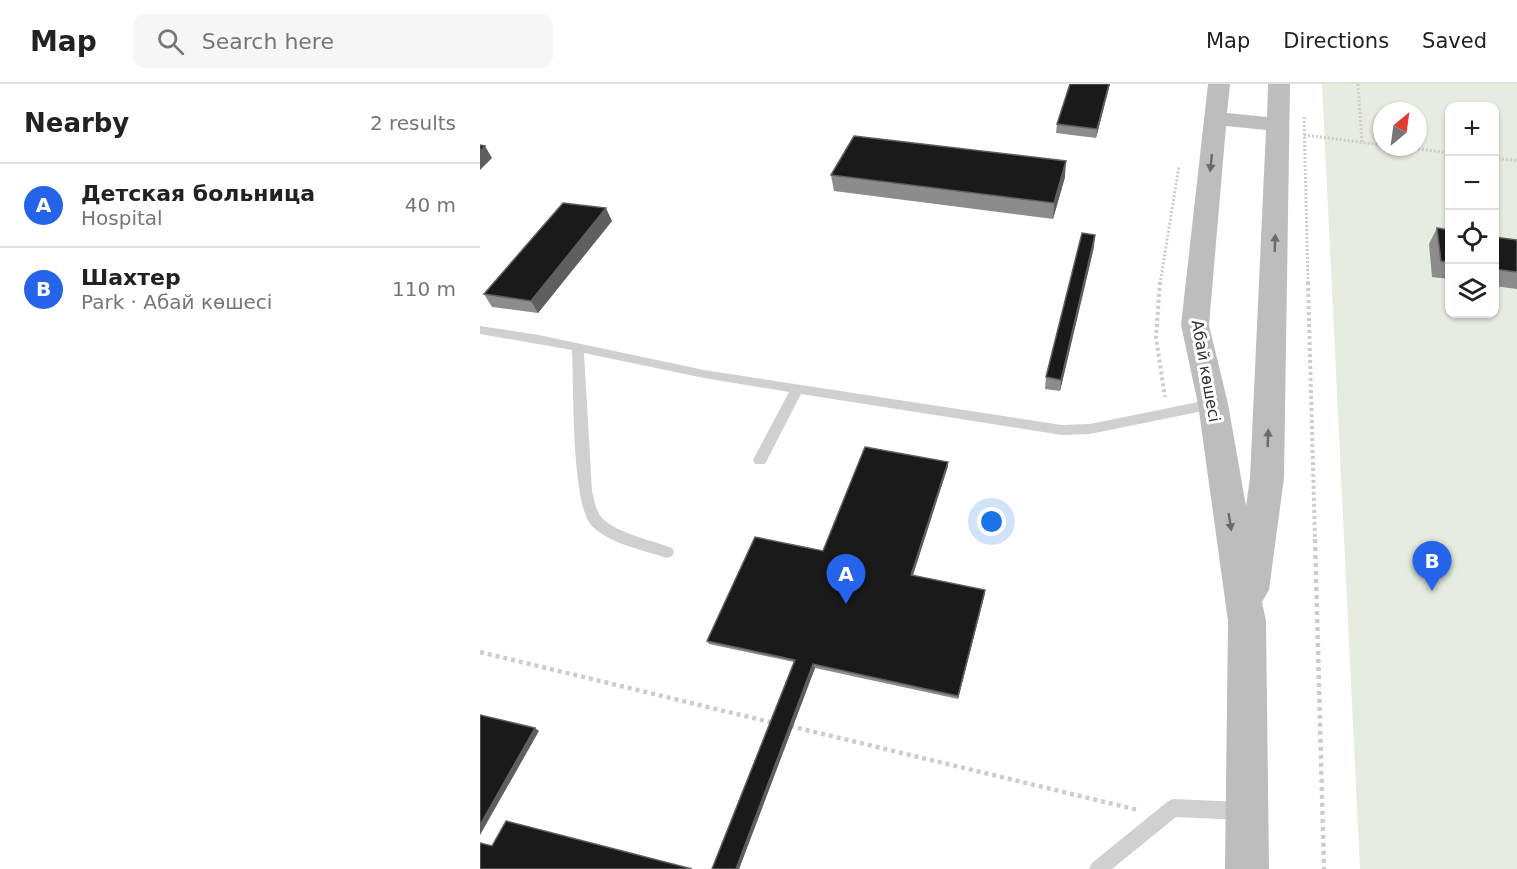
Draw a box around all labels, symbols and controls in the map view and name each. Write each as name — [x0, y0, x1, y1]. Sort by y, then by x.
search box — [133, 14, 553, 68]
text: Map — [30, 25, 97, 58]
icon: search — [154, 25, 187, 58]
text: Search here — [202, 29, 334, 54]
text: Map — [1206, 29, 1250, 53]
text: Directions — [1283, 29, 1389, 53]
text: Saved — [1422, 29, 1487, 53]
north arrow — [1373, 102, 1427, 156]
map controls — [1445, 102, 1499, 318]
button: + — [1445, 102, 1499, 156]
text: Nearby — [24, 108, 129, 138]
text: 2 results — [370, 111, 456, 135]
one-way arrow — [1206, 154, 1216, 173]
button: − — [1445, 156, 1499, 210]
text: Детская больница — [81, 181, 315, 206]
text: A — [36, 193, 51, 217]
text: 40 m — [405, 193, 456, 217]
text: Hospital — [81, 206, 163, 230]
button: locate — [1445, 210, 1499, 264]
one-way arrow — [1270, 234, 1280, 253]
button: layers — [1445, 264, 1499, 318]
text: Шахтер — [81, 265, 181, 290]
text: B — [36, 277, 51, 301]
text: 110 m — [392, 277, 456, 301]
text: Park · Абай көшесі — [81, 290, 272, 314]
street label: Абай көшесі — [1188, 318, 1224, 424]
one-way arrow — [1264, 429, 1273, 448]
your location — [977, 507, 1006, 536]
one-way arrow — [1226, 512, 1235, 531]
pin: B — [1412, 542, 1452, 591]
pin: A — [826, 554, 866, 604]

